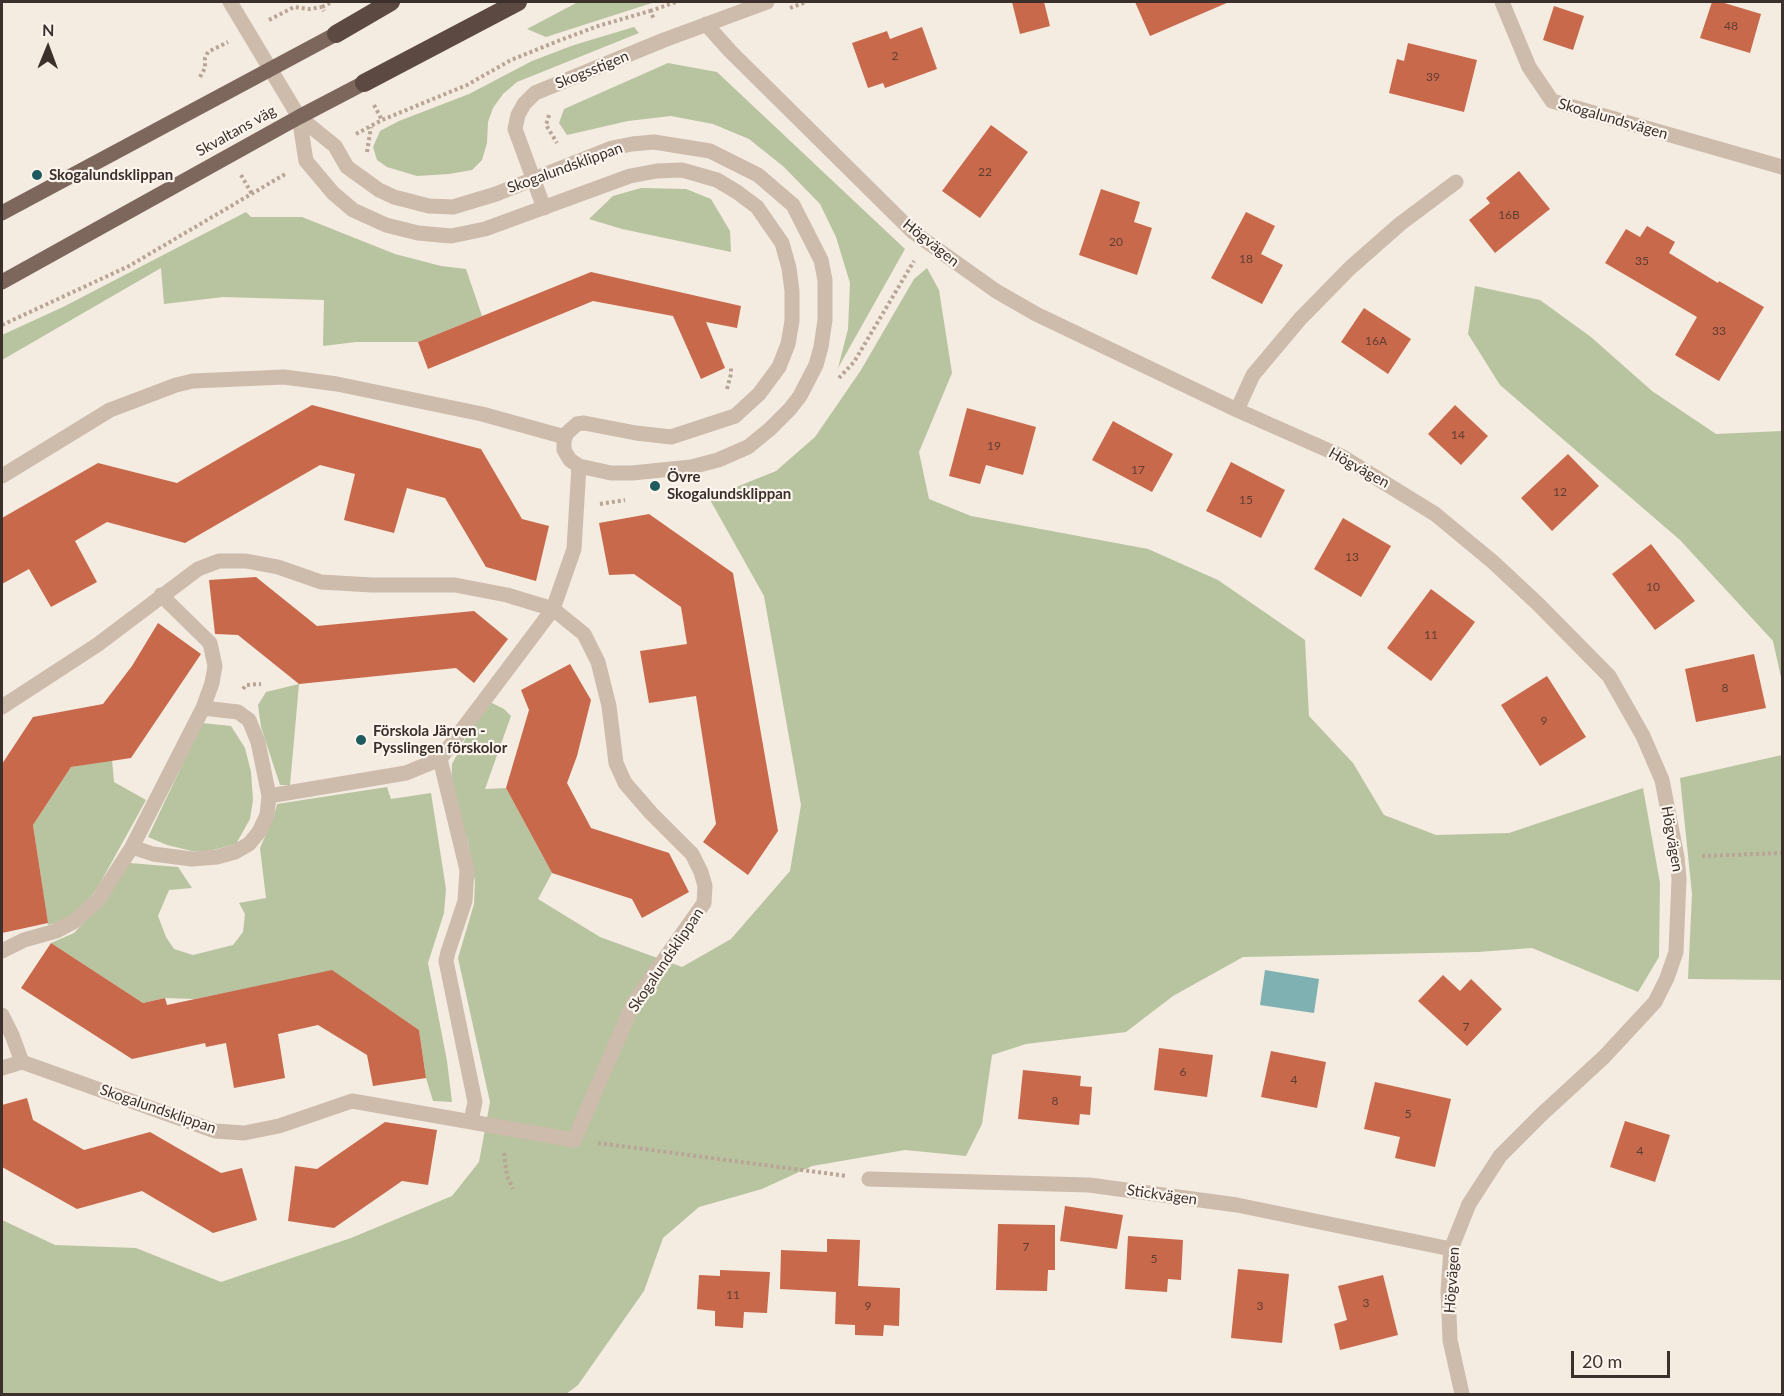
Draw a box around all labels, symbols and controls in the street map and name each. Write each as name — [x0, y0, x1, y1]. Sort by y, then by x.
north arrow — [18, 18, 78, 78]
house number: 48 — [1724, 19, 1738, 33]
text: N — [42, 20, 55, 39]
street label: Skogsstigen — [553, 47, 631, 93]
house number: 2 — [892, 49, 898, 63]
house number: 39 — [1426, 70, 1440, 84]
street label: Skogalundsvägen — [1556, 95, 1670, 143]
street label: Skvaltans väg — [193, 102, 279, 160]
street label: Skogalundsklippan — [505, 139, 625, 197]
house number: 22 — [978, 165, 992, 179]
place label: Skogalundsklippan — [49, 166, 173, 184]
marker: Skogalundsklippan — [30, 168, 44, 182]
house number: 16B — [1498, 208, 1520, 222]
street label: Högvägen — [899, 215, 963, 271]
house number: 20 — [1109, 235, 1123, 249]
house number: 18 — [1239, 252, 1253, 266]
house number: 35 — [1635, 254, 1649, 268]
house number: 33 — [1712, 324, 1726, 338]
house number: 16A — [1365, 334, 1387, 348]
house number: 14 — [1451, 428, 1465, 442]
house number: 19 — [987, 439, 1001, 453]
street label: Högvägen — [1326, 444, 1392, 492]
house number: 17 — [1131, 463, 1145, 477]
place label: Övre Skogalundsklippan — [667, 468, 791, 503]
marker: Övre Skogalundsklippan — [648, 479, 662, 493]
house number: 12 — [1553, 485, 1567, 499]
house number: 15 — [1239, 493, 1253, 507]
house number: 13 — [1345, 550, 1359, 564]
house number: 10 — [1646, 580, 1660, 594]
house number: 11 — [1424, 628, 1438, 642]
house number: 8 — [1722, 681, 1728, 695]
house number: 9 — [1541, 714, 1547, 728]
place label: Förskola Järven - Pysslingen förskolor — [373, 722, 507, 757]
marker: Förskola Järven - Pysslingen förskolor — [354, 733, 368, 747]
street label: Högvägen — [1657, 805, 1687, 873]
street label: Skogalundsklippan — [625, 905, 707, 1015]
house number: 7 — [1463, 1020, 1469, 1034]
house number: 6 — [1180, 1065, 1186, 1079]
house number: 4 — [1291, 1073, 1297, 1087]
street label: Skogalundsklippan — [98, 1081, 218, 1137]
house number: 8 — [1052, 1094, 1058, 1108]
house number: 5 — [1405, 1107, 1411, 1121]
house number: 4 — [1637, 1144, 1643, 1158]
street label: Stickvägen — [1126, 1181, 1198, 1209]
house number: 7 — [1023, 1240, 1029, 1254]
street label: Högvägen — [1441, 1246, 1463, 1314]
house number: 5 — [1151, 1252, 1157, 1266]
house number: 11 — [726, 1288, 740, 1302]
house number: 3 — [1363, 1296, 1369, 1310]
house number: 9 — [865, 1299, 871, 1313]
house number: 3 — [1257, 1299, 1263, 1313]
scale bar — [1574, 1339, 1673, 1377]
text: 20 m — [1582, 1350, 1622, 1372]

